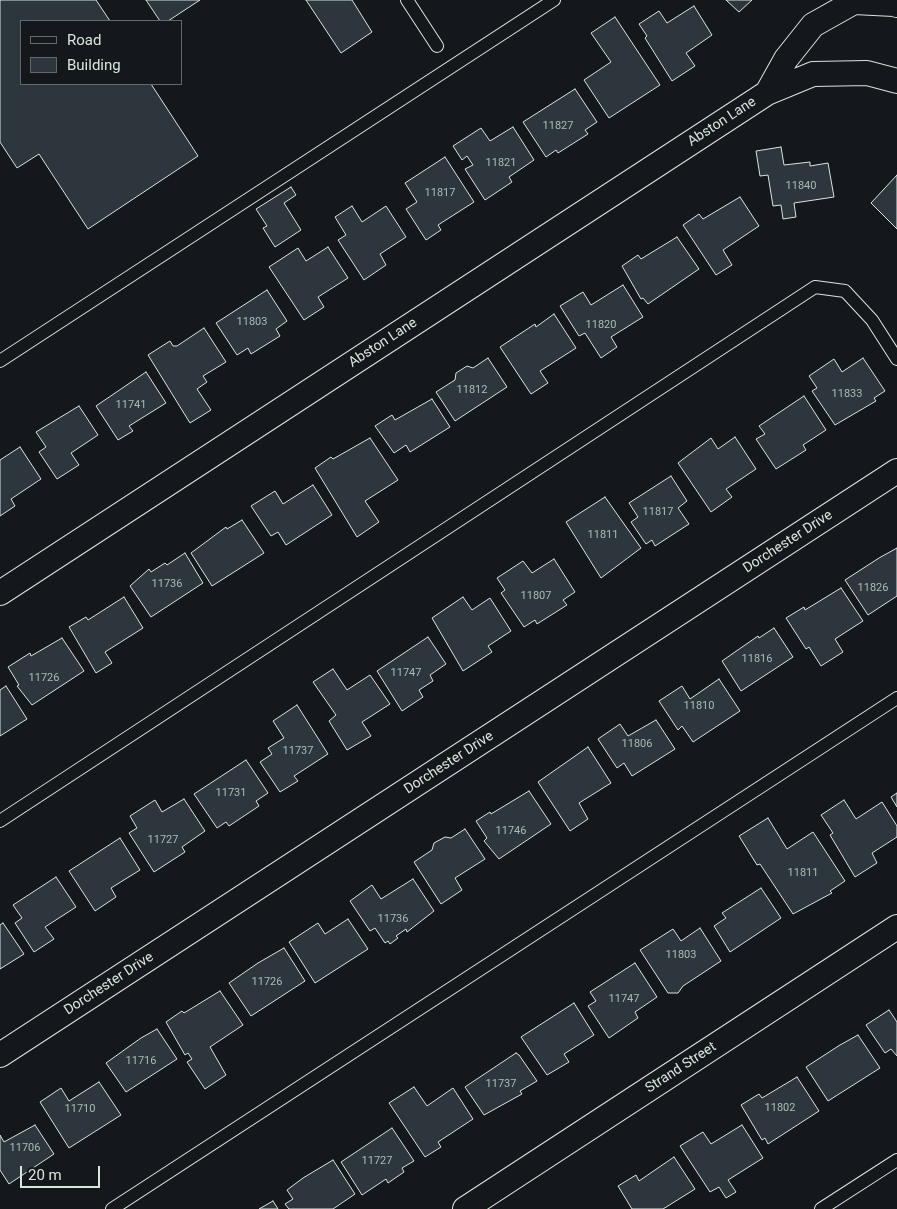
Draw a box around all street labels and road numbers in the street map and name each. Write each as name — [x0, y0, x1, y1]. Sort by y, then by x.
street label: Abston Lane — [685, 94, 759, 150]
street label: Abston Lane — [346, 315, 420, 371]
street label: Dorchester Drive — [740, 507, 836, 577]
street label: Dorchester Drive — [401, 728, 497, 798]
street label: Dorchester Drive — [61, 949, 157, 1019]
street label: Strand Street — [642, 1039, 720, 1097]

